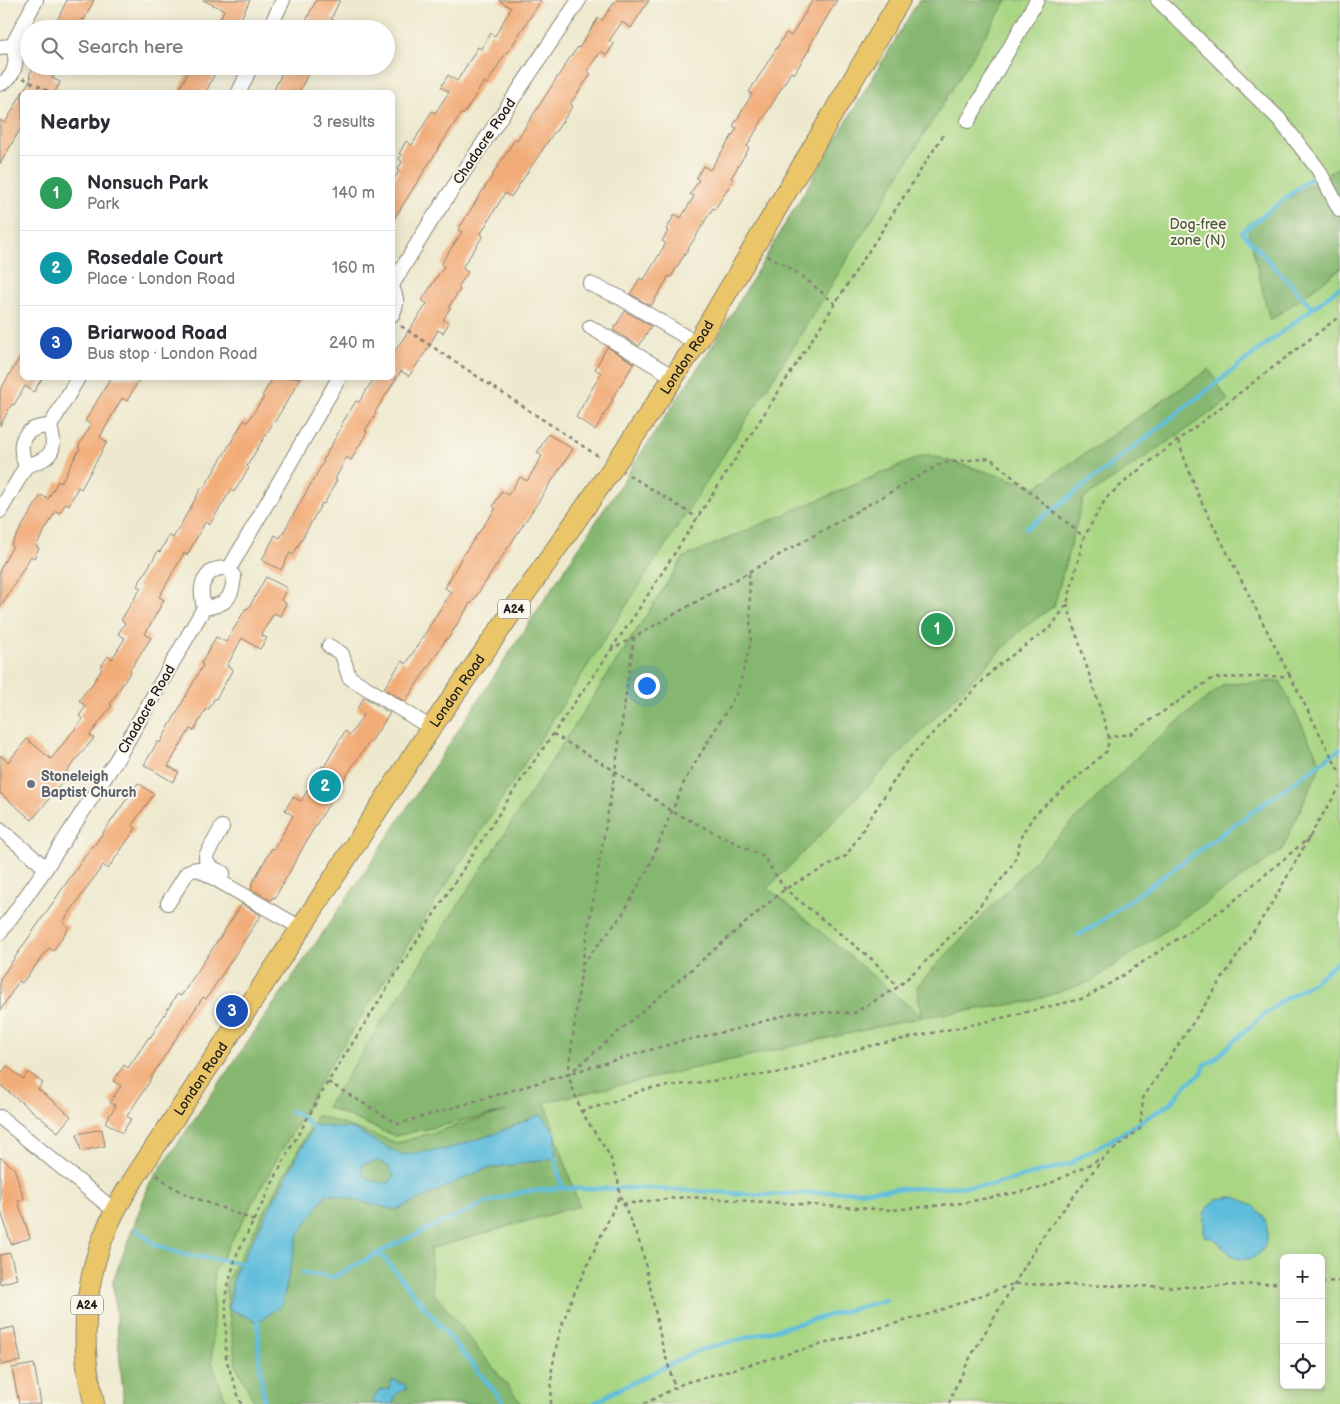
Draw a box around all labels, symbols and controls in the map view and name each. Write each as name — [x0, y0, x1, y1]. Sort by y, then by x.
search box — [20, 20, 395, 75]
icon: search — [38, 34, 66, 62]
text: Search here — [78, 36, 183, 59]
street label: Chadacre Road — [449, 95, 519, 187]
text: Nearby — [40, 110, 110, 135]
text: 3 results — [313, 113, 375, 132]
text: Nonsuch Park — [87, 172, 208, 195]
text: 1 — [53, 184, 59, 203]
text: 140 m — [332, 184, 375, 203]
text: Park — [87, 195, 119, 214]
park label: Dog-free zone (N) — [1170, 216, 1226, 249]
text: Rosedale Court — [87, 247, 223, 270]
text: 2 — [51, 259, 61, 278]
text: 160 m — [332, 259, 375, 278]
text: Place · London Road — [87, 270, 235, 289]
street label: London Road — [657, 317, 718, 398]
text: Briarwood Road — [87, 322, 227, 345]
text: 3 — [51, 334, 61, 353]
text: 240 m — [329, 334, 375, 353]
text: Bus stop · London Road — [87, 345, 257, 364]
road number: A24 — [498, 600, 530, 618]
pin: 1 — [921, 610, 953, 648]
street label: London Road — [426, 651, 489, 731]
street label: Chadacre Road — [114, 662, 179, 757]
your location — [634, 673, 660, 699]
pin: 2 — [309, 767, 341, 805]
place label: Stoneleigh Baptist Church — [41, 768, 136, 801]
marker: Stoneleigh Baptist Church — [25, 778, 37, 790]
pin: 3 — [216, 992, 248, 1030]
street label: London Road — [170, 1039, 232, 1119]
map controls — [1280, 1254, 1325, 1389]
button: + — [1280, 1254, 1325, 1299]
road number: A24 — [71, 1296, 103, 1314]
button: − — [1280, 1299, 1325, 1344]
button: locate — [1280, 1344, 1325, 1389]

